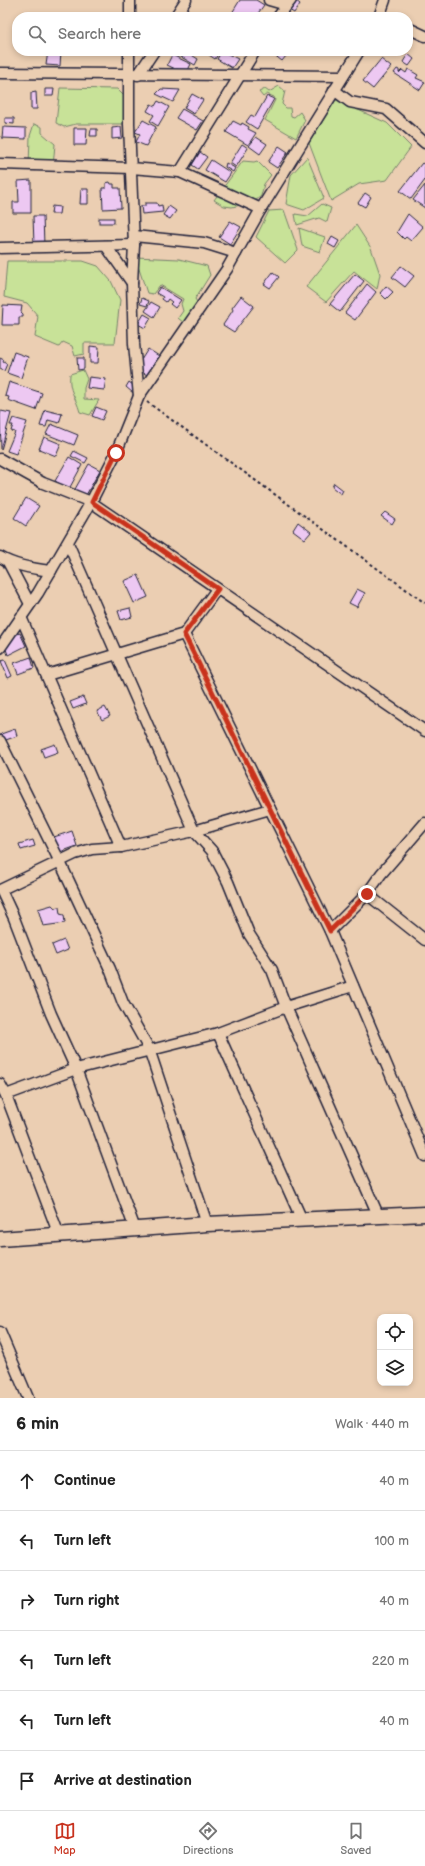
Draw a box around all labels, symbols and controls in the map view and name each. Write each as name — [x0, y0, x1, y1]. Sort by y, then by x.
search box — [12, 12, 413, 56]
icon: search — [26, 23, 48, 45]
text: Search here — [58, 25, 141, 44]
route start — [107, 444, 125, 462]
route end — [358, 885, 376, 903]
map controls — [377, 1314, 413, 1386]
button: locate — [377, 1314, 413, 1350]
button: layers — [377, 1350, 413, 1386]
text: 6 min — [16, 1414, 59, 1434]
text: Walk · 440 m — [335, 1416, 409, 1432]
icon: ahead — [16, 1470, 38, 1492]
text: Continue — [54, 1471, 116, 1490]
text: 40 m — [379, 1473, 409, 1489]
icon: left — [16, 1530, 38, 1552]
text: Turn left — [54, 1531, 111, 1550]
text: 100 m — [374, 1533, 409, 1549]
icon: right — [16, 1590, 38, 1612]
text: Turn right — [54, 1591, 119, 1610]
text: 40 m — [379, 1593, 409, 1609]
icon: left — [16, 1650, 38, 1672]
text: Turn left — [54, 1651, 111, 1670]
text: 220 m — [372, 1653, 409, 1669]
icon: left — [16, 1710, 38, 1732]
text: Turn left — [54, 1711, 111, 1730]
text: 40 m — [379, 1713, 409, 1729]
icon: arrive — [16, 1770, 38, 1792]
text: Arrive at destination — [54, 1771, 192, 1790]
tab: Map — [54, 1820, 76, 1857]
tab: Directions — [183, 1820, 233, 1857]
tab: Saved — [341, 1820, 371, 1857]

